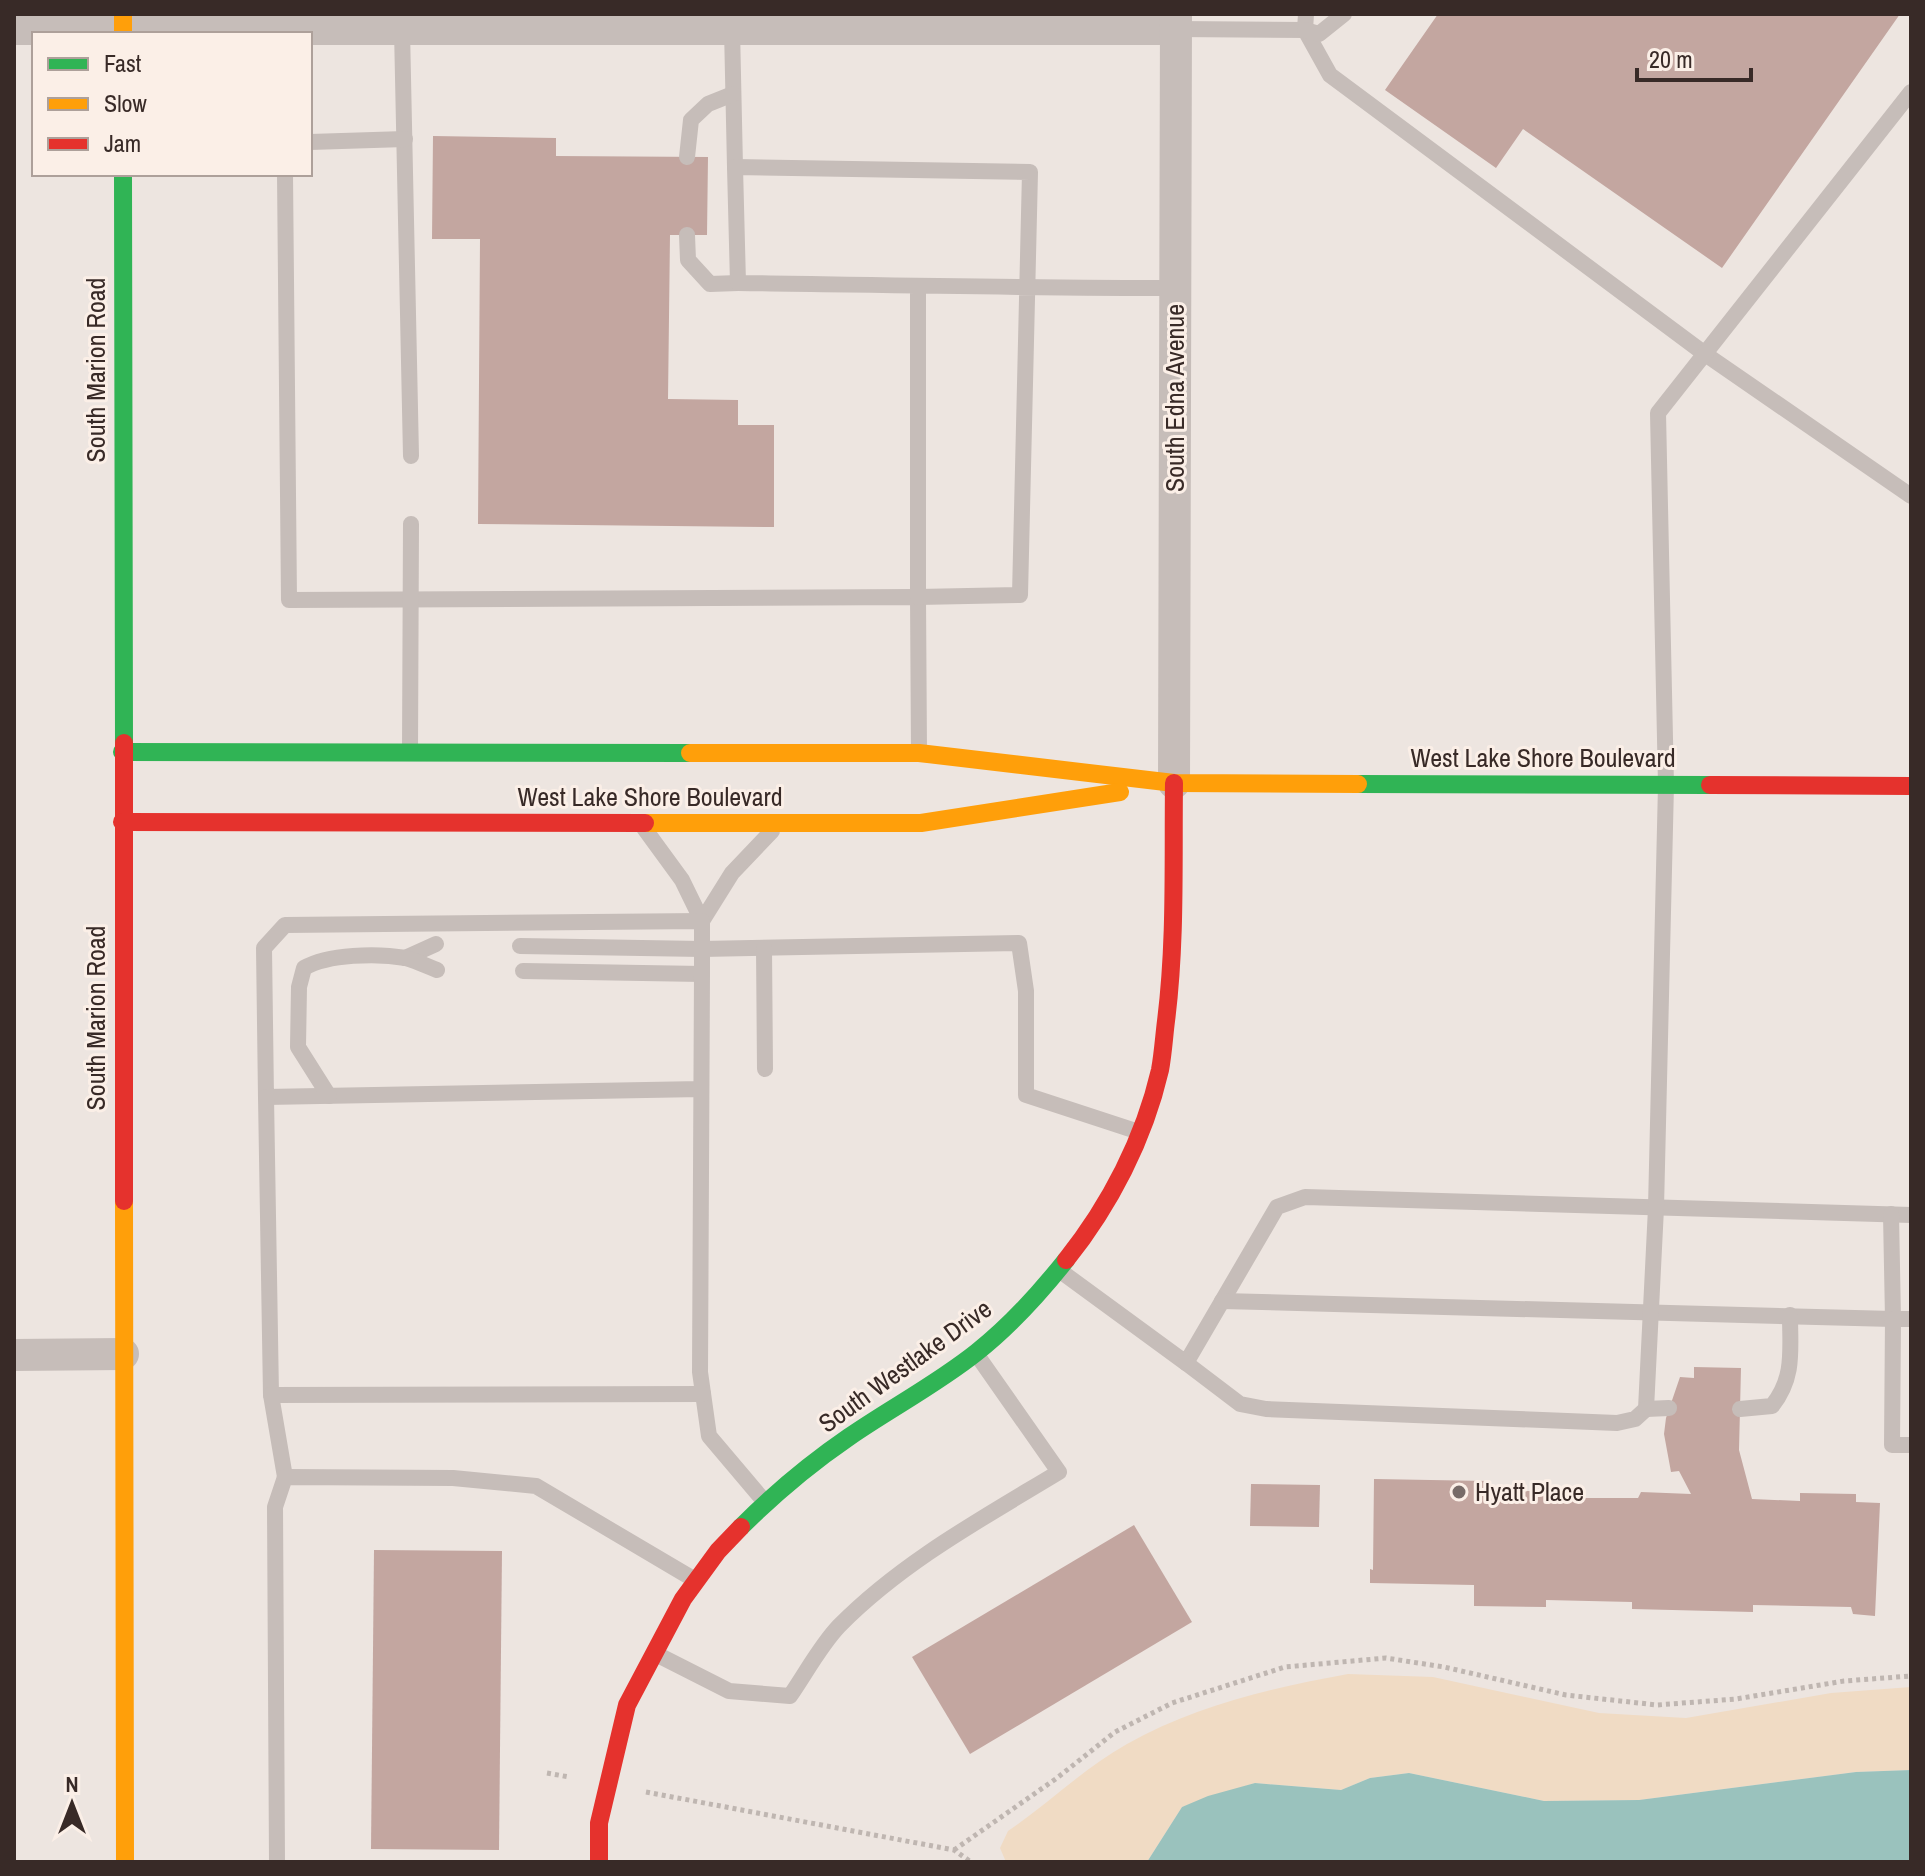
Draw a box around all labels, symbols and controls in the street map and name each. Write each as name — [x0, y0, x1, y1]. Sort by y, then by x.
legend — [32, 32, 312, 176]
scale bar — [1637, 32, 1751, 82]
text: 20 m — [1649, 43, 1693, 75]
text: Fast — [104, 47, 142, 79]
text: Slow — [104, 87, 147, 119]
text: Jam — [104, 127, 141, 159]
street label: South Marion Road — [78, 278, 113, 462]
street label: South Edna Avenue — [1157, 304, 1192, 492]
street label: West Lake Shore Boulevard — [1410, 740, 1676, 775]
street label: West Lake Shore Boulevard — [517, 779, 783, 814]
street label: South Marion Road — [78, 926, 113, 1110]
street label: South Westlake Drive — [811, 1291, 998, 1440]
place label: Hyatt Place — [1475, 1474, 1584, 1509]
marker: Hyatt Place — [1450, 1483, 1468, 1501]
north arrow — [32, 1764, 112, 1844]
text: N — [65, 1769, 79, 1799]

